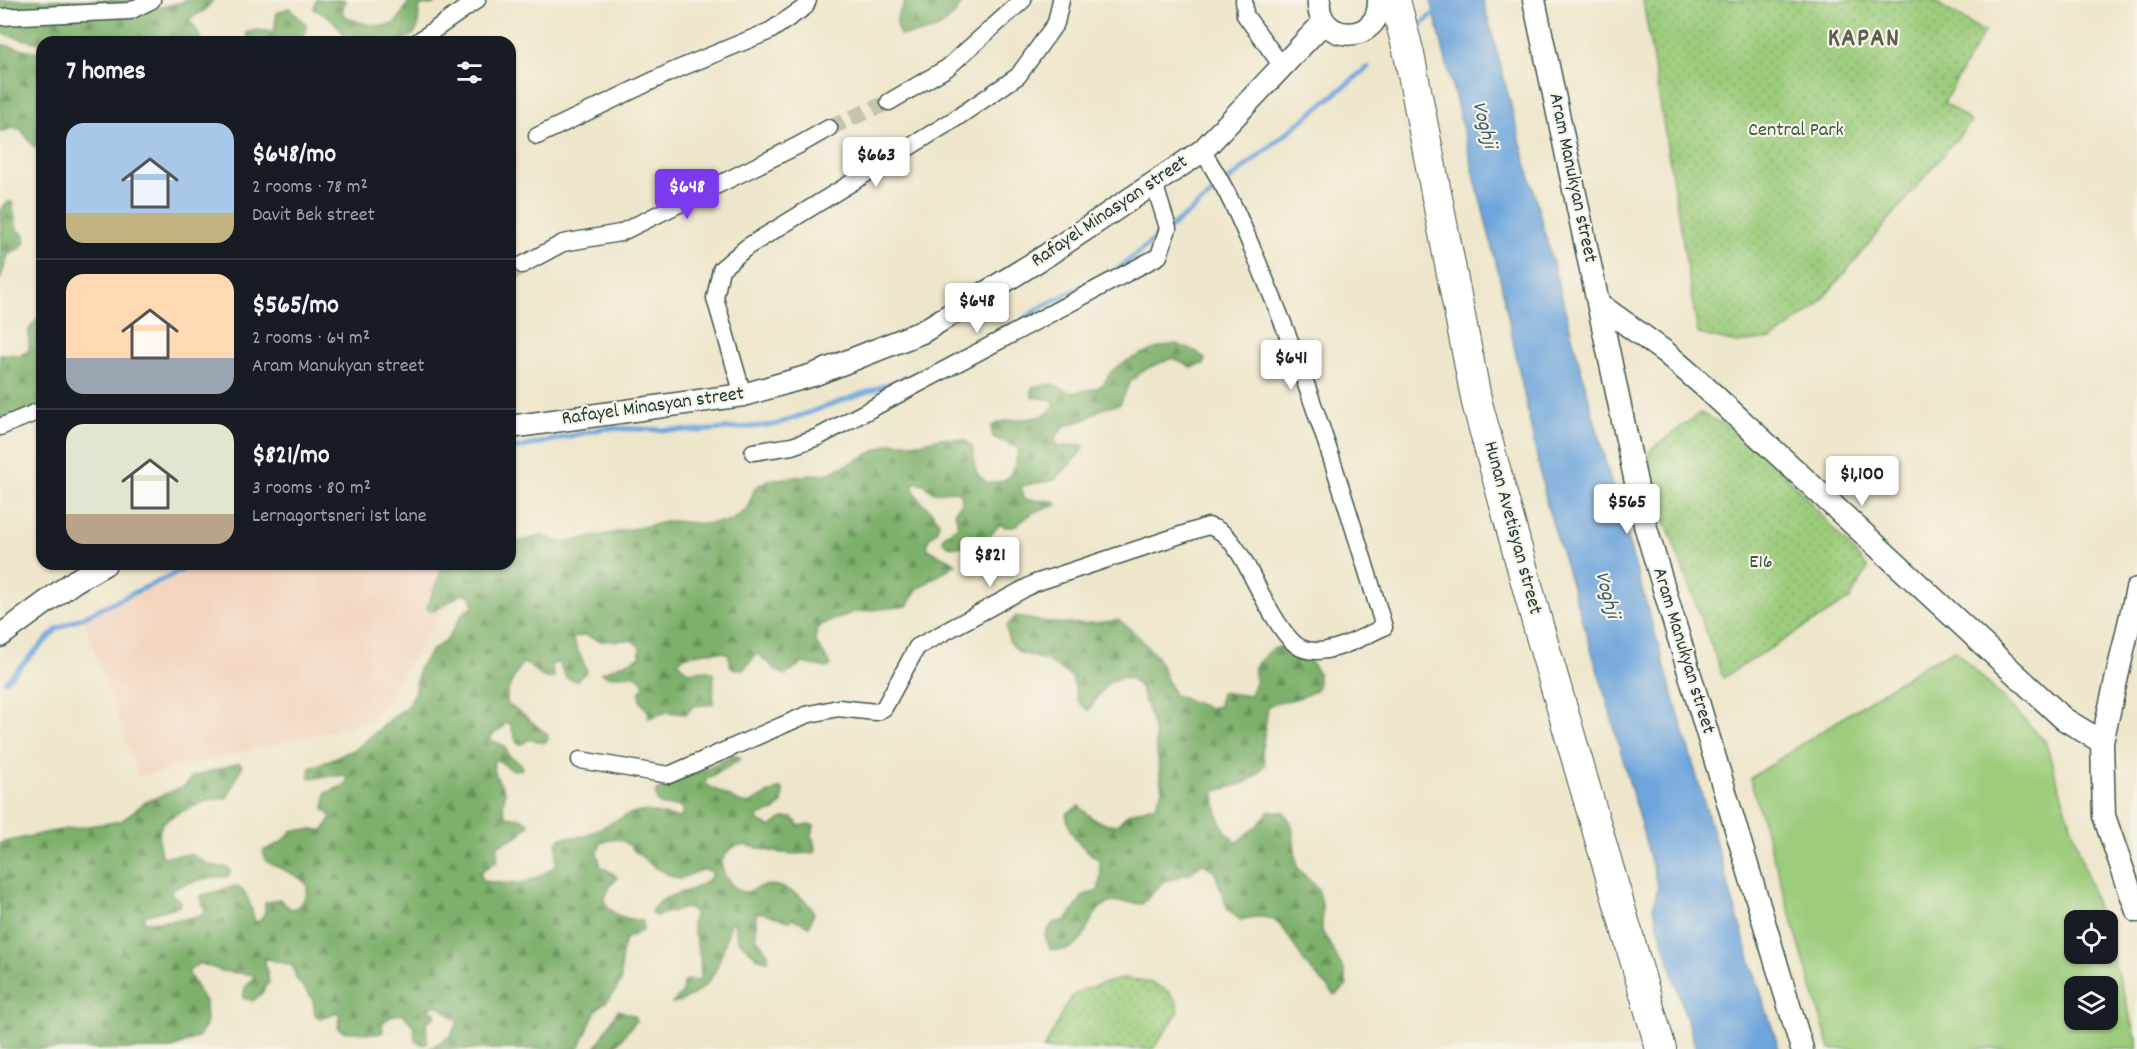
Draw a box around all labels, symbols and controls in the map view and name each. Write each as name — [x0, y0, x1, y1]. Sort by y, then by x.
district label: KAPAN — [1828, 21, 1900, 58]
text: 7 homes — [66, 54, 146, 91]
icon: filters — [453, 56, 486, 89]
street label: Aram Manukyan street — [1540, 91, 1604, 265]
water label: Voghji — [1462, 98, 1504, 155]
park label: Central Park — [1748, 117, 1844, 145]
text: $648/mo — [252, 137, 336, 174]
pin: $663 — [840, 137, 912, 188]
text: $663 — [857, 142, 895, 170]
icon: home — [114, 147, 186, 219]
street label: Rafayel Minasyan street — [1026, 149, 1194, 275]
pin: $648 — [651, 169, 723, 220]
text: 2 rooms · 78 m² — [252, 174, 368, 202]
text: $648 — [669, 174, 705, 202]
text: Davit Bek street — [252, 202, 375, 230]
pin: $648 — [941, 283, 1013, 334]
text: $565/mo — [252, 288, 339, 325]
text: $648 — [959, 288, 995, 316]
icon: home — [114, 298, 186, 370]
text: 2 rooms · 64 m² — [252, 325, 370, 353]
pin: $641 — [1255, 340, 1327, 391]
text: $641 — [1275, 345, 1307, 373]
text: Aram Manukyan street — [252, 353, 425, 381]
street label: Rafayel Minasyan street — [560, 380, 746, 434]
text: $821/mo — [252, 438, 330, 475]
street label: Hunan Avetisyan street — [1475, 438, 1549, 618]
icon: home — [114, 448, 186, 520]
pin: $1,100 — [1813, 456, 1911, 507]
text: $1,100 — [1840, 461, 1884, 489]
text: 3 rooms · 80 m² — [252, 475, 371, 503]
pin: $565 — [1591, 484, 1663, 535]
text: $565 — [1608, 489, 1646, 517]
text: Lernagortsneri 1st lane — [252, 503, 427, 531]
pin: $821 — [954, 537, 1026, 588]
text: $821 — [974, 542, 1006, 570]
park label: E16 — [1749, 549, 1773, 577]
street label: Aram Manukyan street — [1644, 564, 1722, 738]
water label: Voghji — [1585, 568, 1627, 625]
map controls — [2064, 910, 2118, 1030]
button: locate — [2064, 910, 2118, 964]
button: layers — [2064, 976, 2118, 1030]

